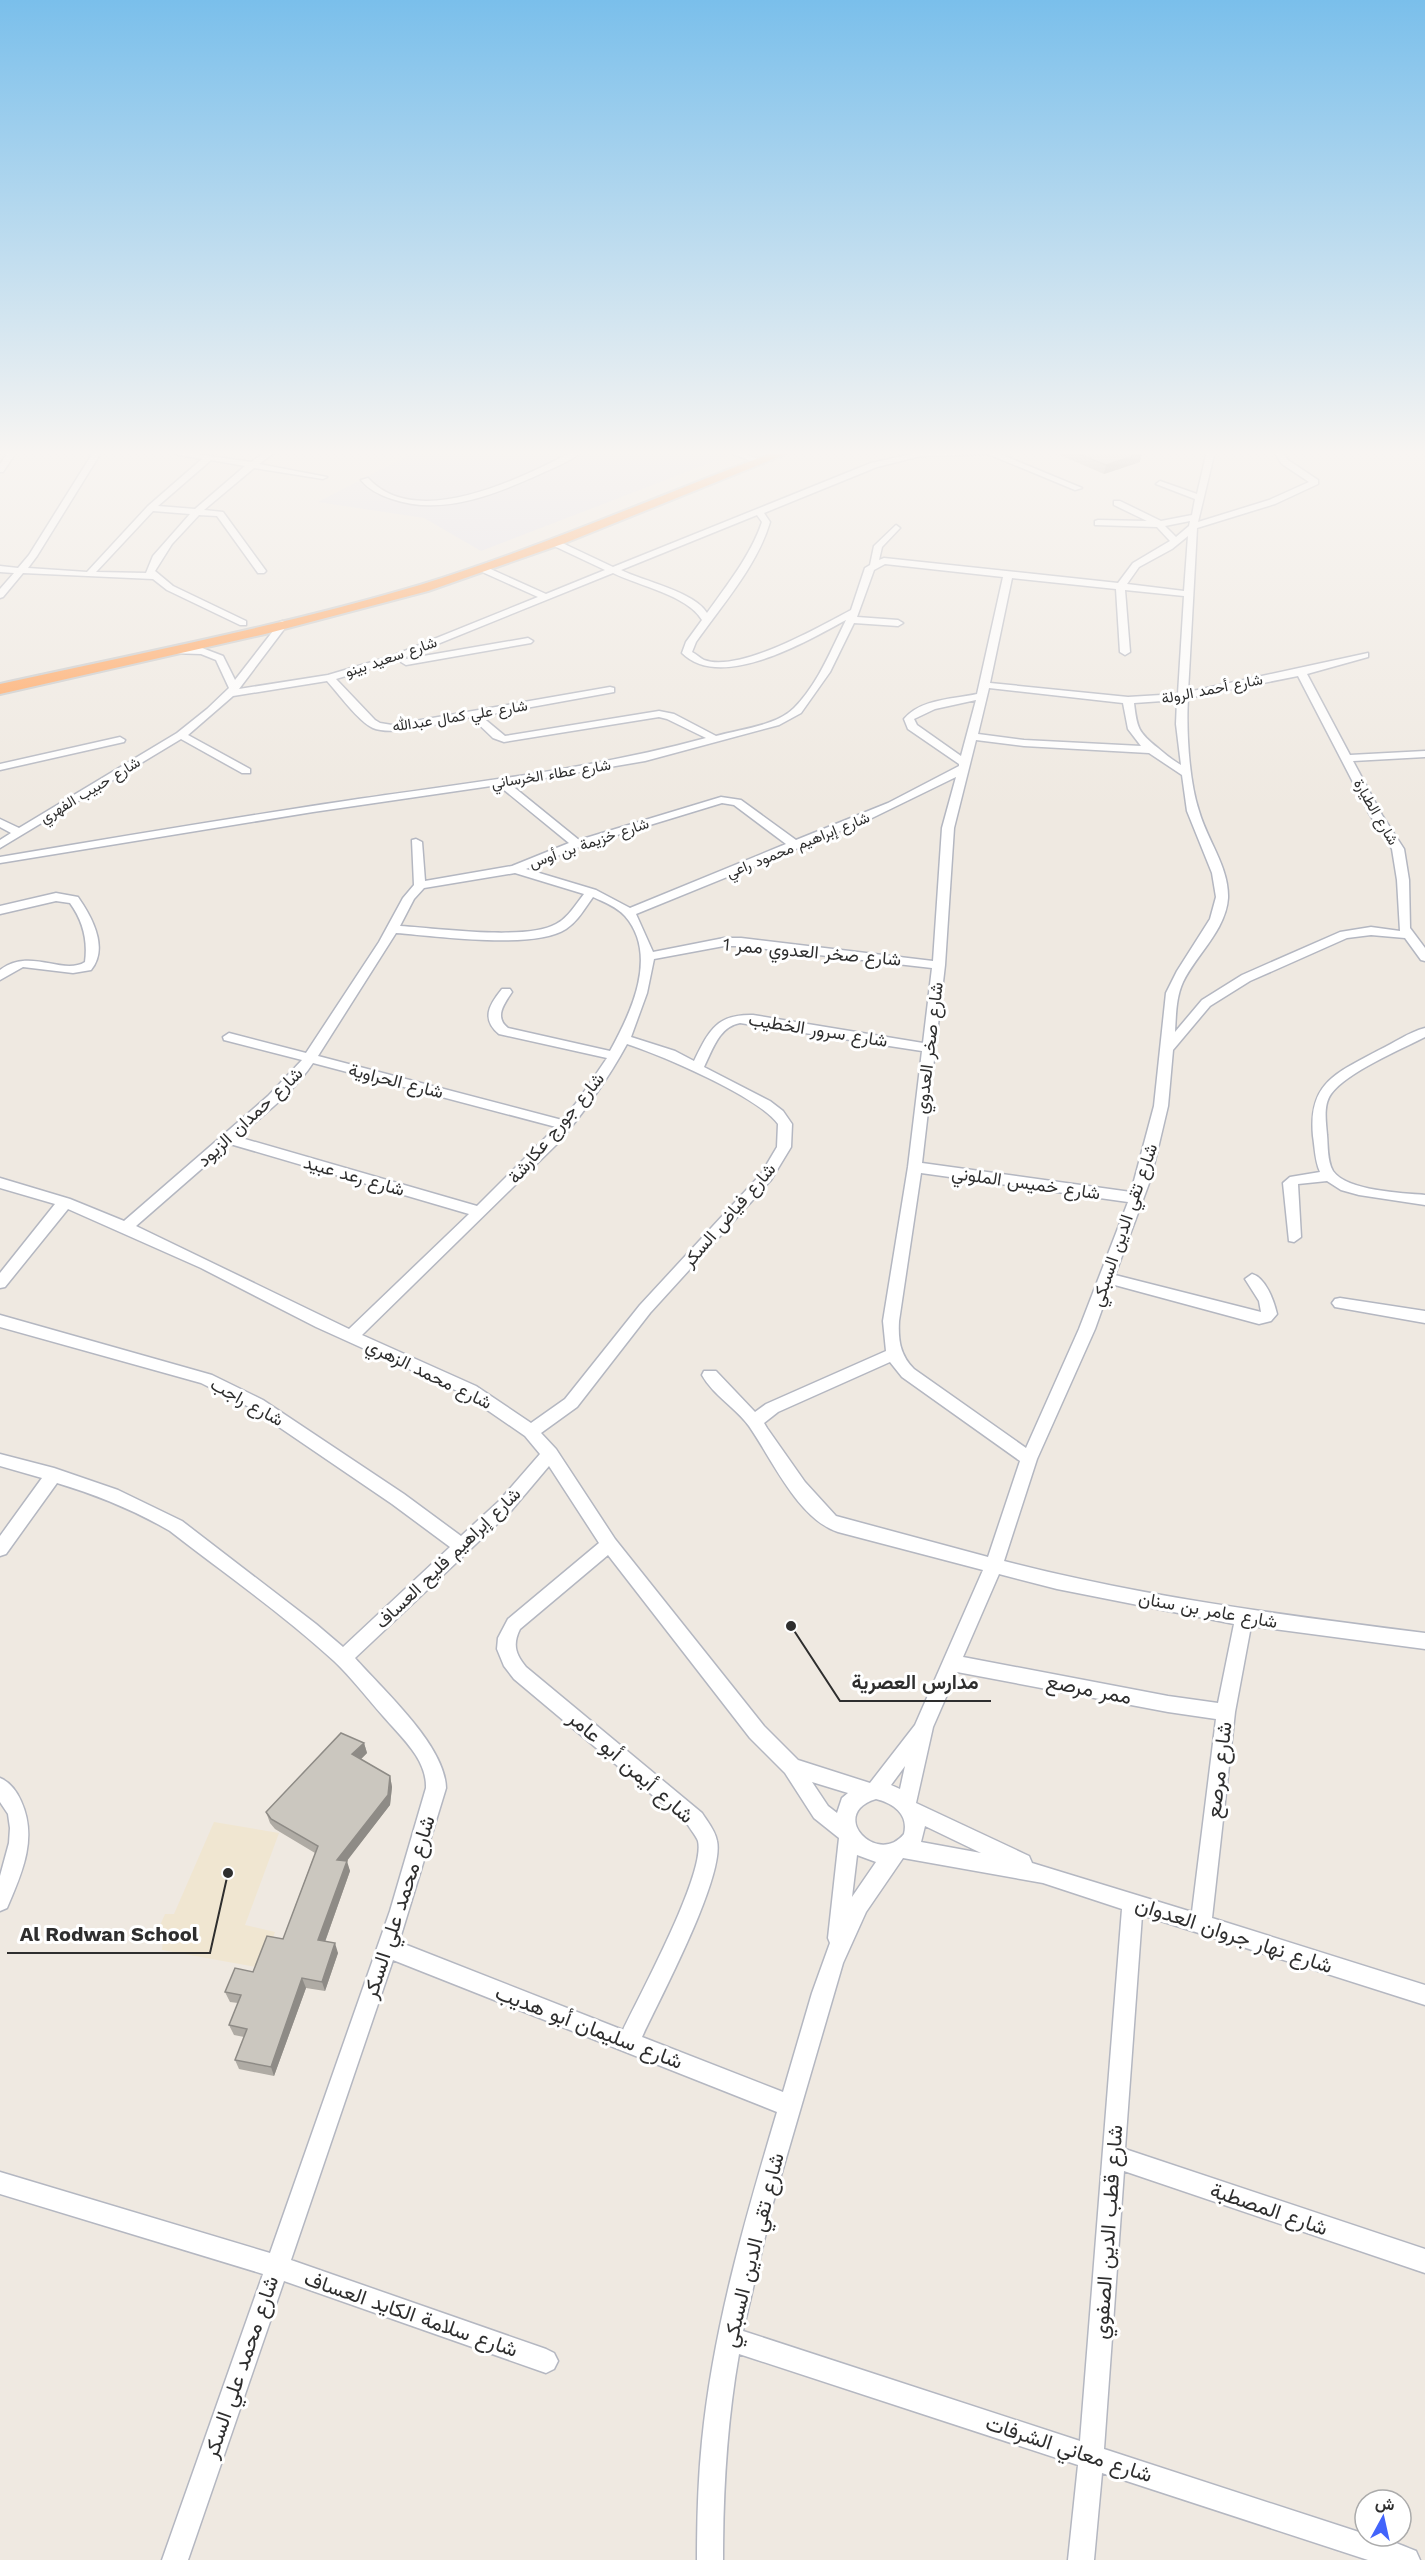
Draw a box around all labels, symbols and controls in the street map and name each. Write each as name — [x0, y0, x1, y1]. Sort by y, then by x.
street label: شارع سعيد بينو — [343, 633, 440, 683]
street label: شارع أحمد الرولة — [1160, 670, 1265, 710]
street label: شارع علي كمال عبدالله — [391, 696, 530, 740]
street label: شارع حبيب الفهري — [36, 753, 146, 831]
street label: شارع عطاء الخرساني — [490, 756, 613, 796]
street label: شارع الطيارة — [1348, 776, 1402, 849]
street label: شارع إبراهيم محمود راعي — [724, 808, 874, 886]
street label: شارع خزيمة بن أوس — [527, 814, 652, 874]
street label: شارع صخر العدوي ممر 1 — [722, 933, 902, 975]
street label: شارع صخر العدوي — [910, 981, 952, 1116]
street label: شارع سرور الخطيب — [747, 1008, 889, 1053]
street label: شارع الحراوية — [346, 1059, 446, 1104]
street label: شارع حمدان الزيود — [193, 1062, 308, 1172]
street label: شارع جورج عكارشة — [503, 1068, 610, 1189]
street label: شارع تقي الدين السبكي — [1086, 1141, 1166, 1311]
street label: شارع رعد عبيد — [301, 1151, 407, 1202]
street label: شارع فياض السكر — [677, 1158, 781, 1273]
street label: شارع خميس الملوني — [950, 1162, 1102, 1208]
street label: شارع محمد الزهري — [361, 1334, 496, 1418]
street label: شارع راجب — [206, 1373, 287, 1432]
street label: شارع إبراهيم فليح العساف — [371, 1483, 526, 1634]
street label: شارع عامر بن سنان — [1137, 1587, 1279, 1634]
callout: مدارس العصرية — [840, 1663, 991, 1701]
street label: ممر مرصع — [1044, 1668, 1134, 1711]
text: مدارس العصرية — [851, 1670, 979, 1695]
street label: شارع أيمن أبو عامر — [561, 1705, 699, 1830]
street label: شارع مرصع — [1200, 1720, 1239, 1820]
street label: شارع محمد علي السكر — [357, 1812, 445, 2004]
street label: شارع نهار جروان العدوان — [1132, 1891, 1336, 1980]
callout: Al Rodwan School — [7, 1915, 210, 1953]
text: Al Rodwan School — [20, 1922, 199, 1946]
street label: شارع سليمان أبو هديب — [491, 1979, 686, 2076]
street label: شارع قطب الدين الصفوي — [1088, 2124, 1132, 2340]
street label: شارع تقي الدين السبكي — [716, 2150, 794, 2351]
street label: شارع المصطبة — [1206, 2177, 1331, 2242]
street label: شارع سلامة الكايد العساف — [300, 2265, 521, 2364]
street label: شارع محمد علي السكر — [197, 2272, 288, 2464]
street label: شارع معاني الشرفات — [981, 2410, 1156, 2492]
north arrow — [1353, 2488, 1413, 2548]
text: ش — [1374, 2493, 1396, 2514]

